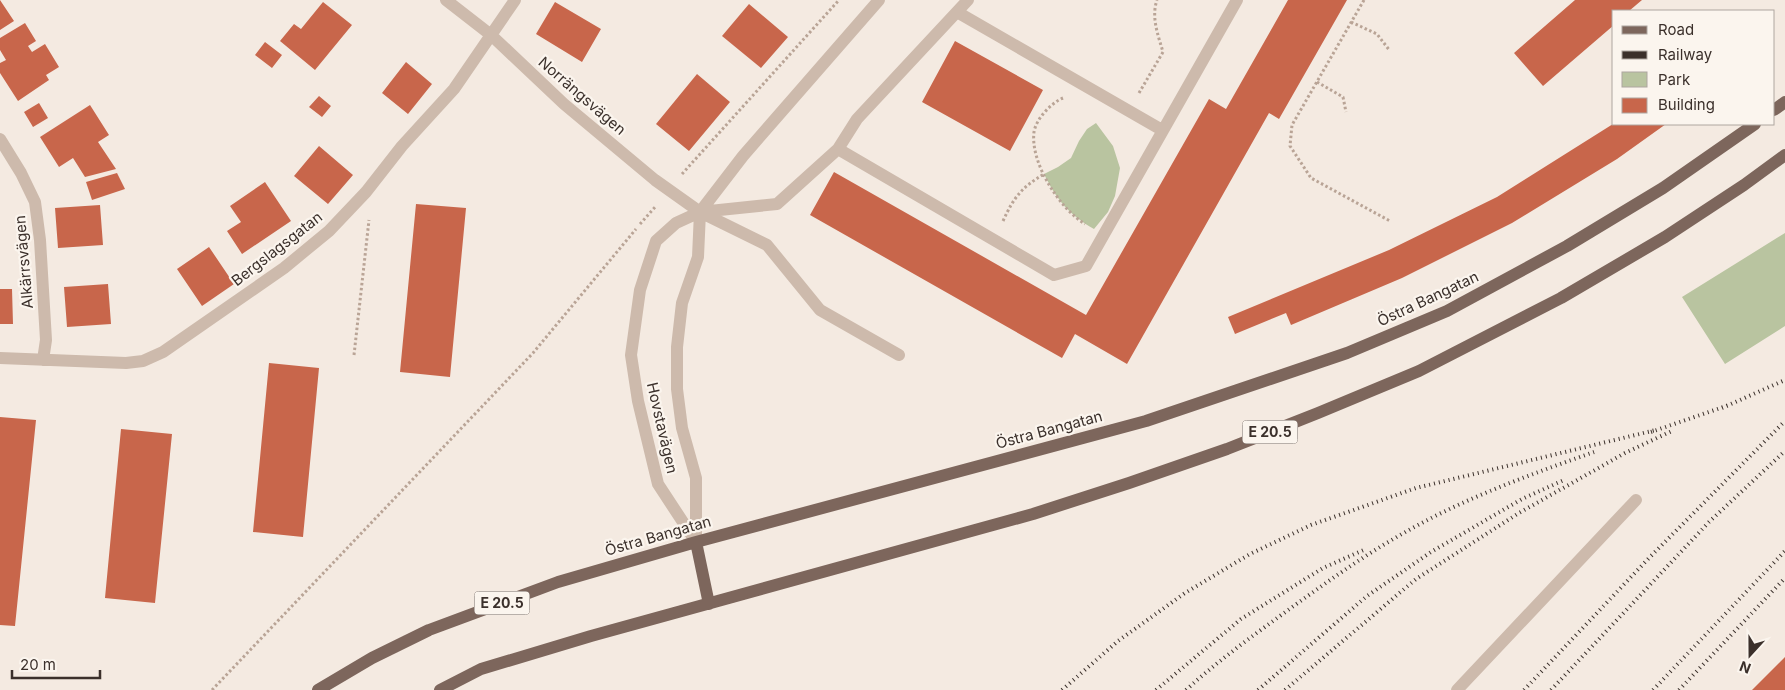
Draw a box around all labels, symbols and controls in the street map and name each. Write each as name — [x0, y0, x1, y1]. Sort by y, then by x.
legend — [1612, 10, 1775, 125]
text: Road — [1658, 20, 1694, 39]
text: Railway — [1658, 45, 1713, 64]
street label: Norrängsvägen — [535, 52, 630, 139]
text: Park — [1658, 70, 1691, 89]
text: Building — [1658, 95, 1715, 114]
street label: Bergslagsgatan — [227, 207, 326, 290]
street label: Alkärrsvägen — [10, 215, 37, 310]
street label: Östra Bangatan — [1374, 267, 1481, 330]
street label: Hovstavägen — [643, 380, 682, 475]
street label: Östra Bangatan — [993, 406, 1104, 453]
road number: E 20.5 — [1242, 421, 1298, 444]
street label: Östra Bangatan — [603, 511, 713, 560]
road number: E 20.5 — [474, 592, 530, 614]
north arrow — [1725, 630, 1775, 680]
scale bar — [12, 648, 100, 680]
text: 20 m — [20, 655, 56, 674]
text: N — [1737, 658, 1753, 677]

